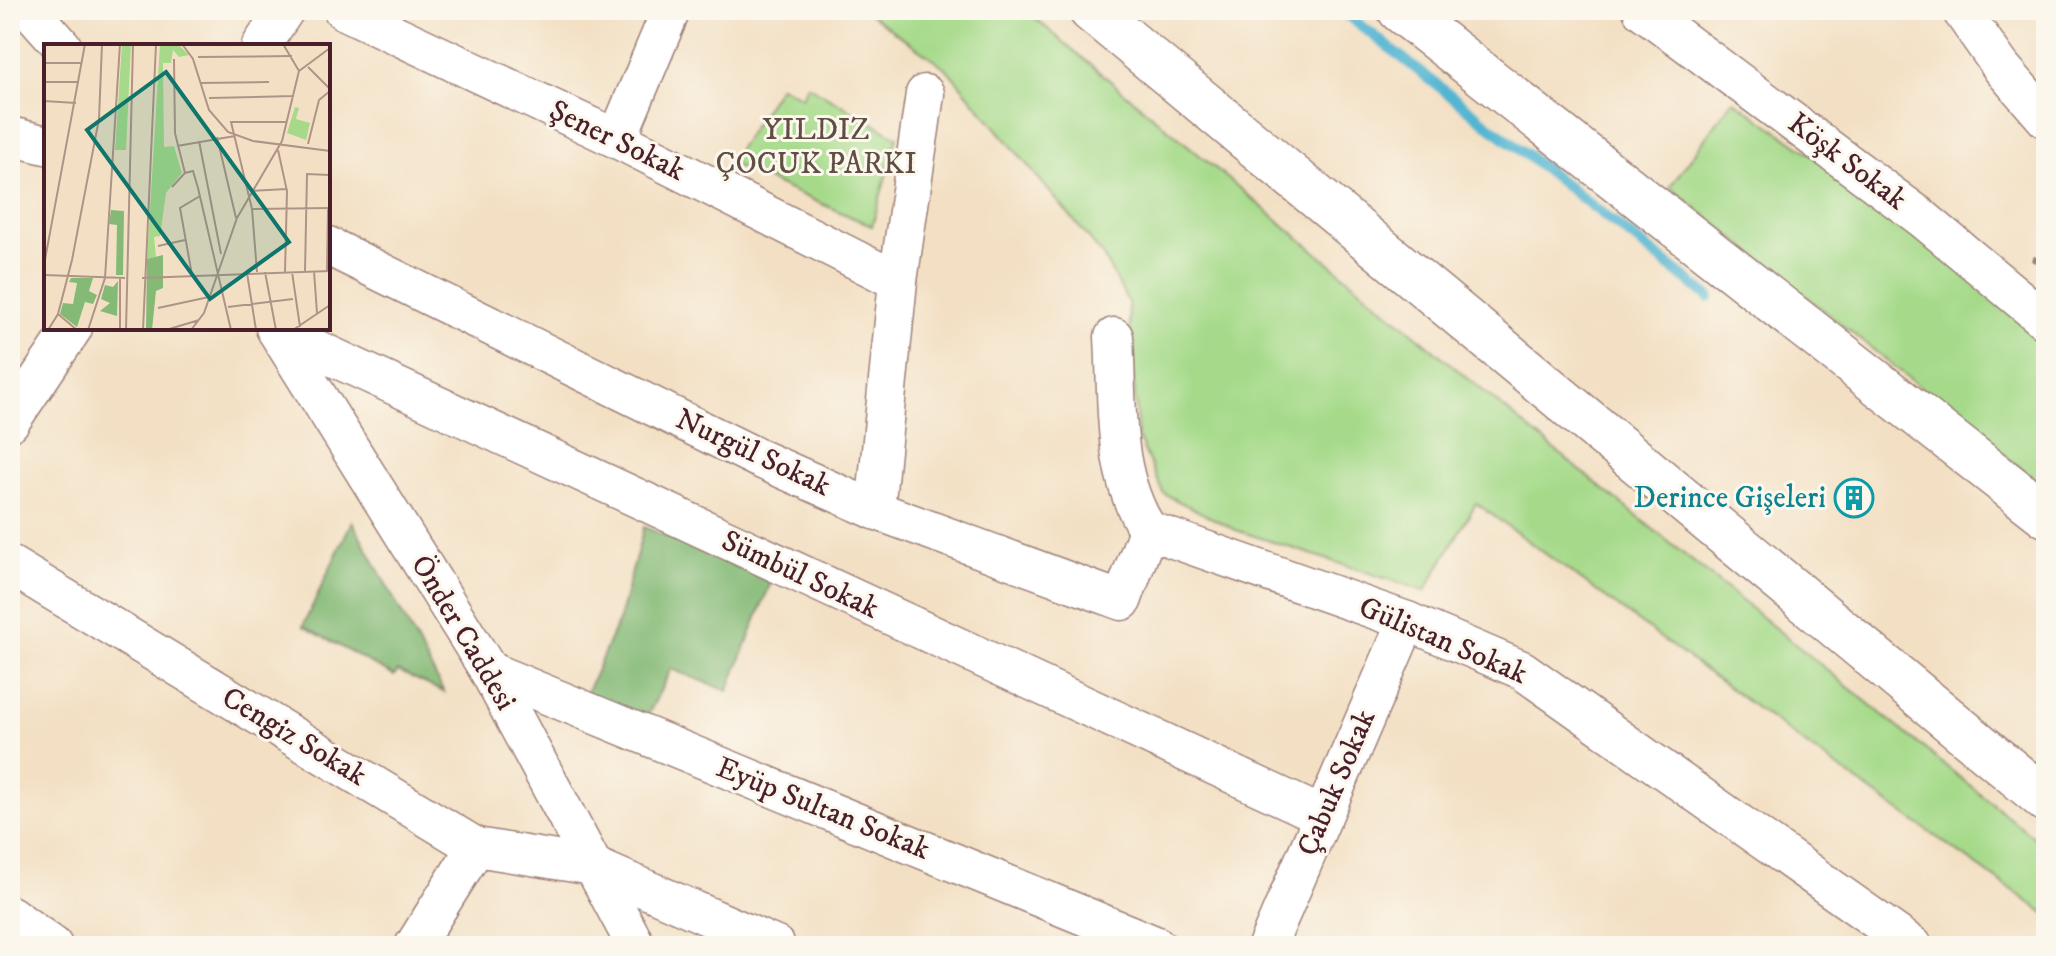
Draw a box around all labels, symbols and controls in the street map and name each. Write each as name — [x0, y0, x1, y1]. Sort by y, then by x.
inset map — [44, 44, 330, 330]
street label: Şener Sokak — [543, 92, 691, 190]
street label: Köşk Sokak — [1780, 105, 1914, 219]
park label: YILDIZ ÇOCUK PARKI — [716, 112, 917, 183]
street label: Nurgül Sokak — [670, 401, 837, 505]
building icon: Derince Gişeleri — [1833, 477, 1875, 519]
place label: Derince Gişeleri — [1634, 480, 1826, 517]
street label: Sümbül Sokak — [715, 522, 885, 628]
street label: Önder Caddesi — [402, 548, 525, 717]
street label: Gülistan Sokak — [1353, 589, 1533, 693]
street label: Cengiz Sokak — [215, 679, 373, 795]
street label: Çabuk Sokak — [1290, 704, 1384, 862]
street label: Eyüp Sultan Sokak — [711, 749, 935, 869]

